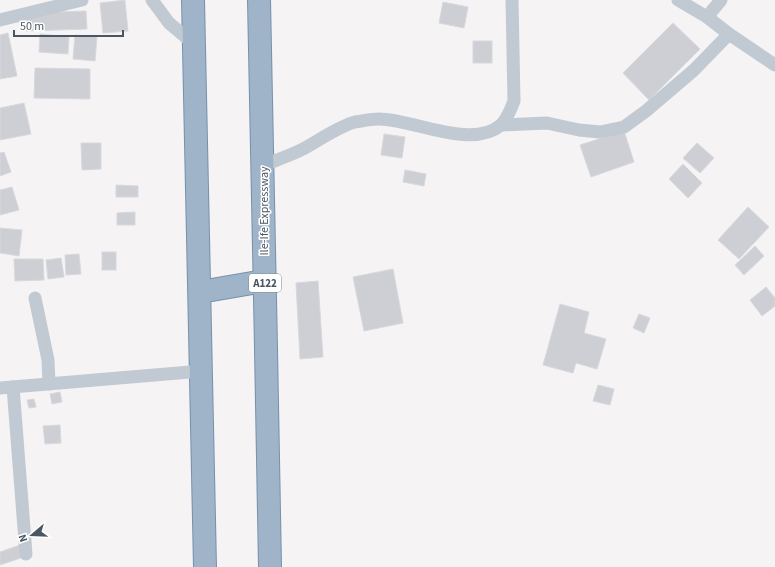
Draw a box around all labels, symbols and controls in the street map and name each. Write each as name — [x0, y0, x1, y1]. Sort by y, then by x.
scale bar — [14, 12, 123, 38]
text: 50 m — [20, 18, 44, 35]
street label: Ile-Ife Expressway — [256, 166, 273, 256]
road number: A122 — [249, 274, 281, 292]
north arrow — [12, 515, 52, 555]
text: N — [15, 532, 31, 544]

